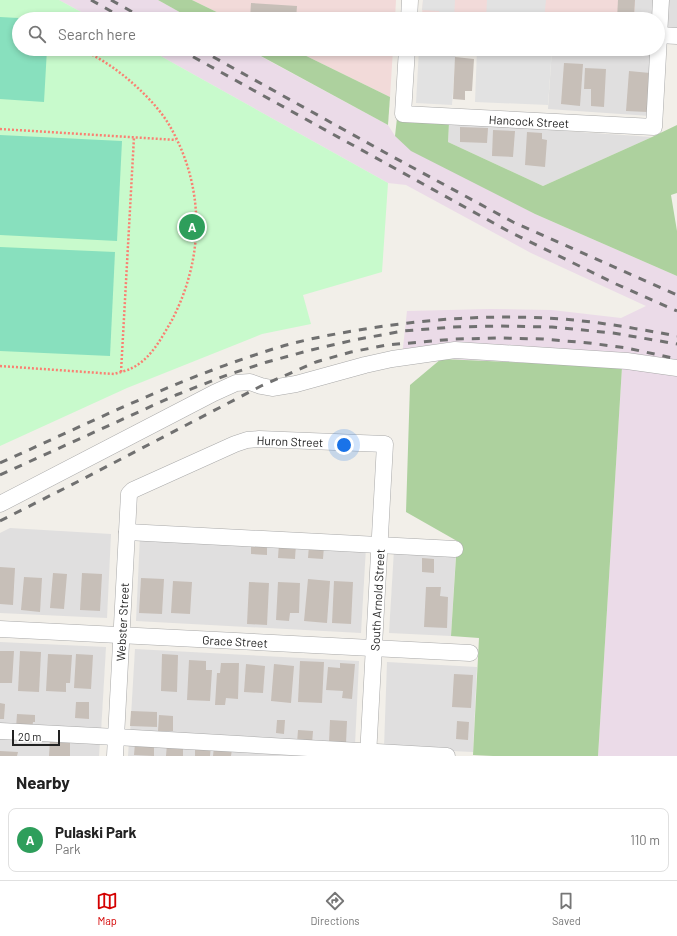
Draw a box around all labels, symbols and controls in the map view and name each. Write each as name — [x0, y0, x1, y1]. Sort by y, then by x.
search box — [12, 12, 665, 56]
icon: search — [26, 23, 48, 45]
text: Search here — [58, 25, 136, 43]
street label: Hancock Street — [488, 112, 570, 130]
pin: A — [179, 212, 205, 242]
street label: Huron Street — [256, 433, 324, 449]
your location — [334, 435, 354, 455]
street label: South Arnold Street — [367, 549, 387, 651]
street label: Webster Street — [113, 582, 131, 662]
street label: Grace Street — [202, 632, 268, 650]
scale bar — [12, 728, 60, 747]
text: 20 m — [18, 730, 41, 743]
text: Nearby — [16, 772, 70, 792]
text: Pulaski Park — [55, 823, 137, 841]
text: A — [26, 832, 34, 848]
text: 110 m — [630, 832, 660, 848]
text: Park — [55, 841, 81, 857]
tab: Map — [96, 890, 118, 927]
tab: Directions — [310, 890, 360, 927]
tab: Saved — [552, 890, 581, 927]

